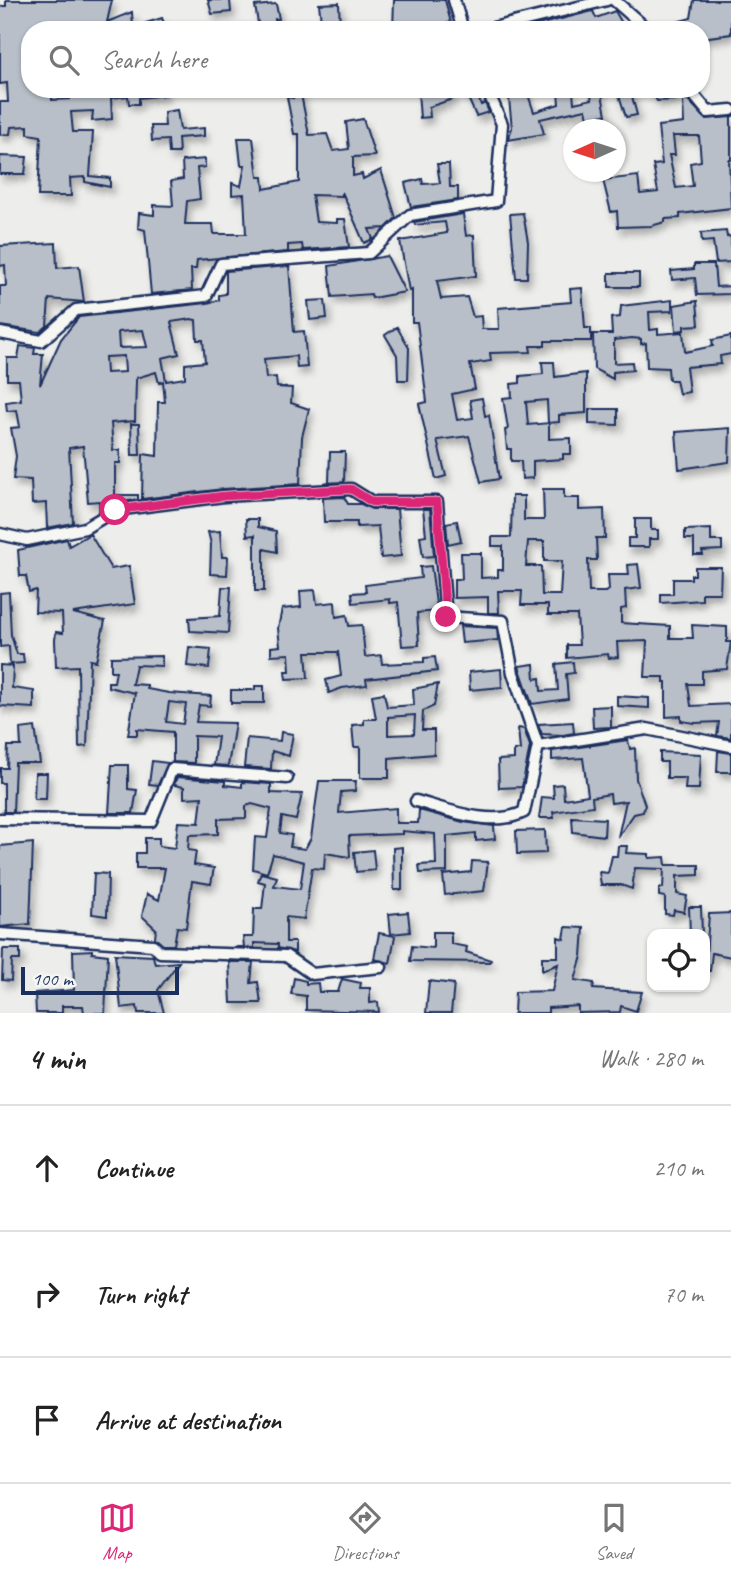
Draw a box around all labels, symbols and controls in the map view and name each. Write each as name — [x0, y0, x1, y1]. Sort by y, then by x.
search box — [21, 21, 710, 98]
icon: search — [45, 41, 83, 79]
text: Search here — [101, 43, 207, 76]
north arrow — [563, 119, 626, 182]
route start — [99, 494, 130, 525]
route end — [430, 601, 461, 632]
map controls — [647, 929, 710, 992]
button: locate — [647, 929, 710, 992]
scale bar — [21, 964, 178, 996]
text: 100 m — [32, 967, 73, 991]
text: 4 min — [28, 1040, 85, 1078]
text: Walk · 280 m — [599, 1044, 703, 1073]
icon: ahead — [28, 1149, 66, 1187]
text: Continue — [95, 1152, 173, 1185]
text: 210 m — [654, 1154, 703, 1183]
icon: right — [28, 1275, 66, 1313]
text: Turn right — [95, 1278, 186, 1311]
text: 70 m — [664, 1280, 703, 1309]
icon: arrive — [28, 1401, 66, 1439]
text: Arrive at destination — [95, 1404, 281, 1437]
tab: Map — [98, 1499, 136, 1565]
tab: Directions — [332, 1499, 399, 1565]
tab: Saved — [595, 1499, 633, 1565]

